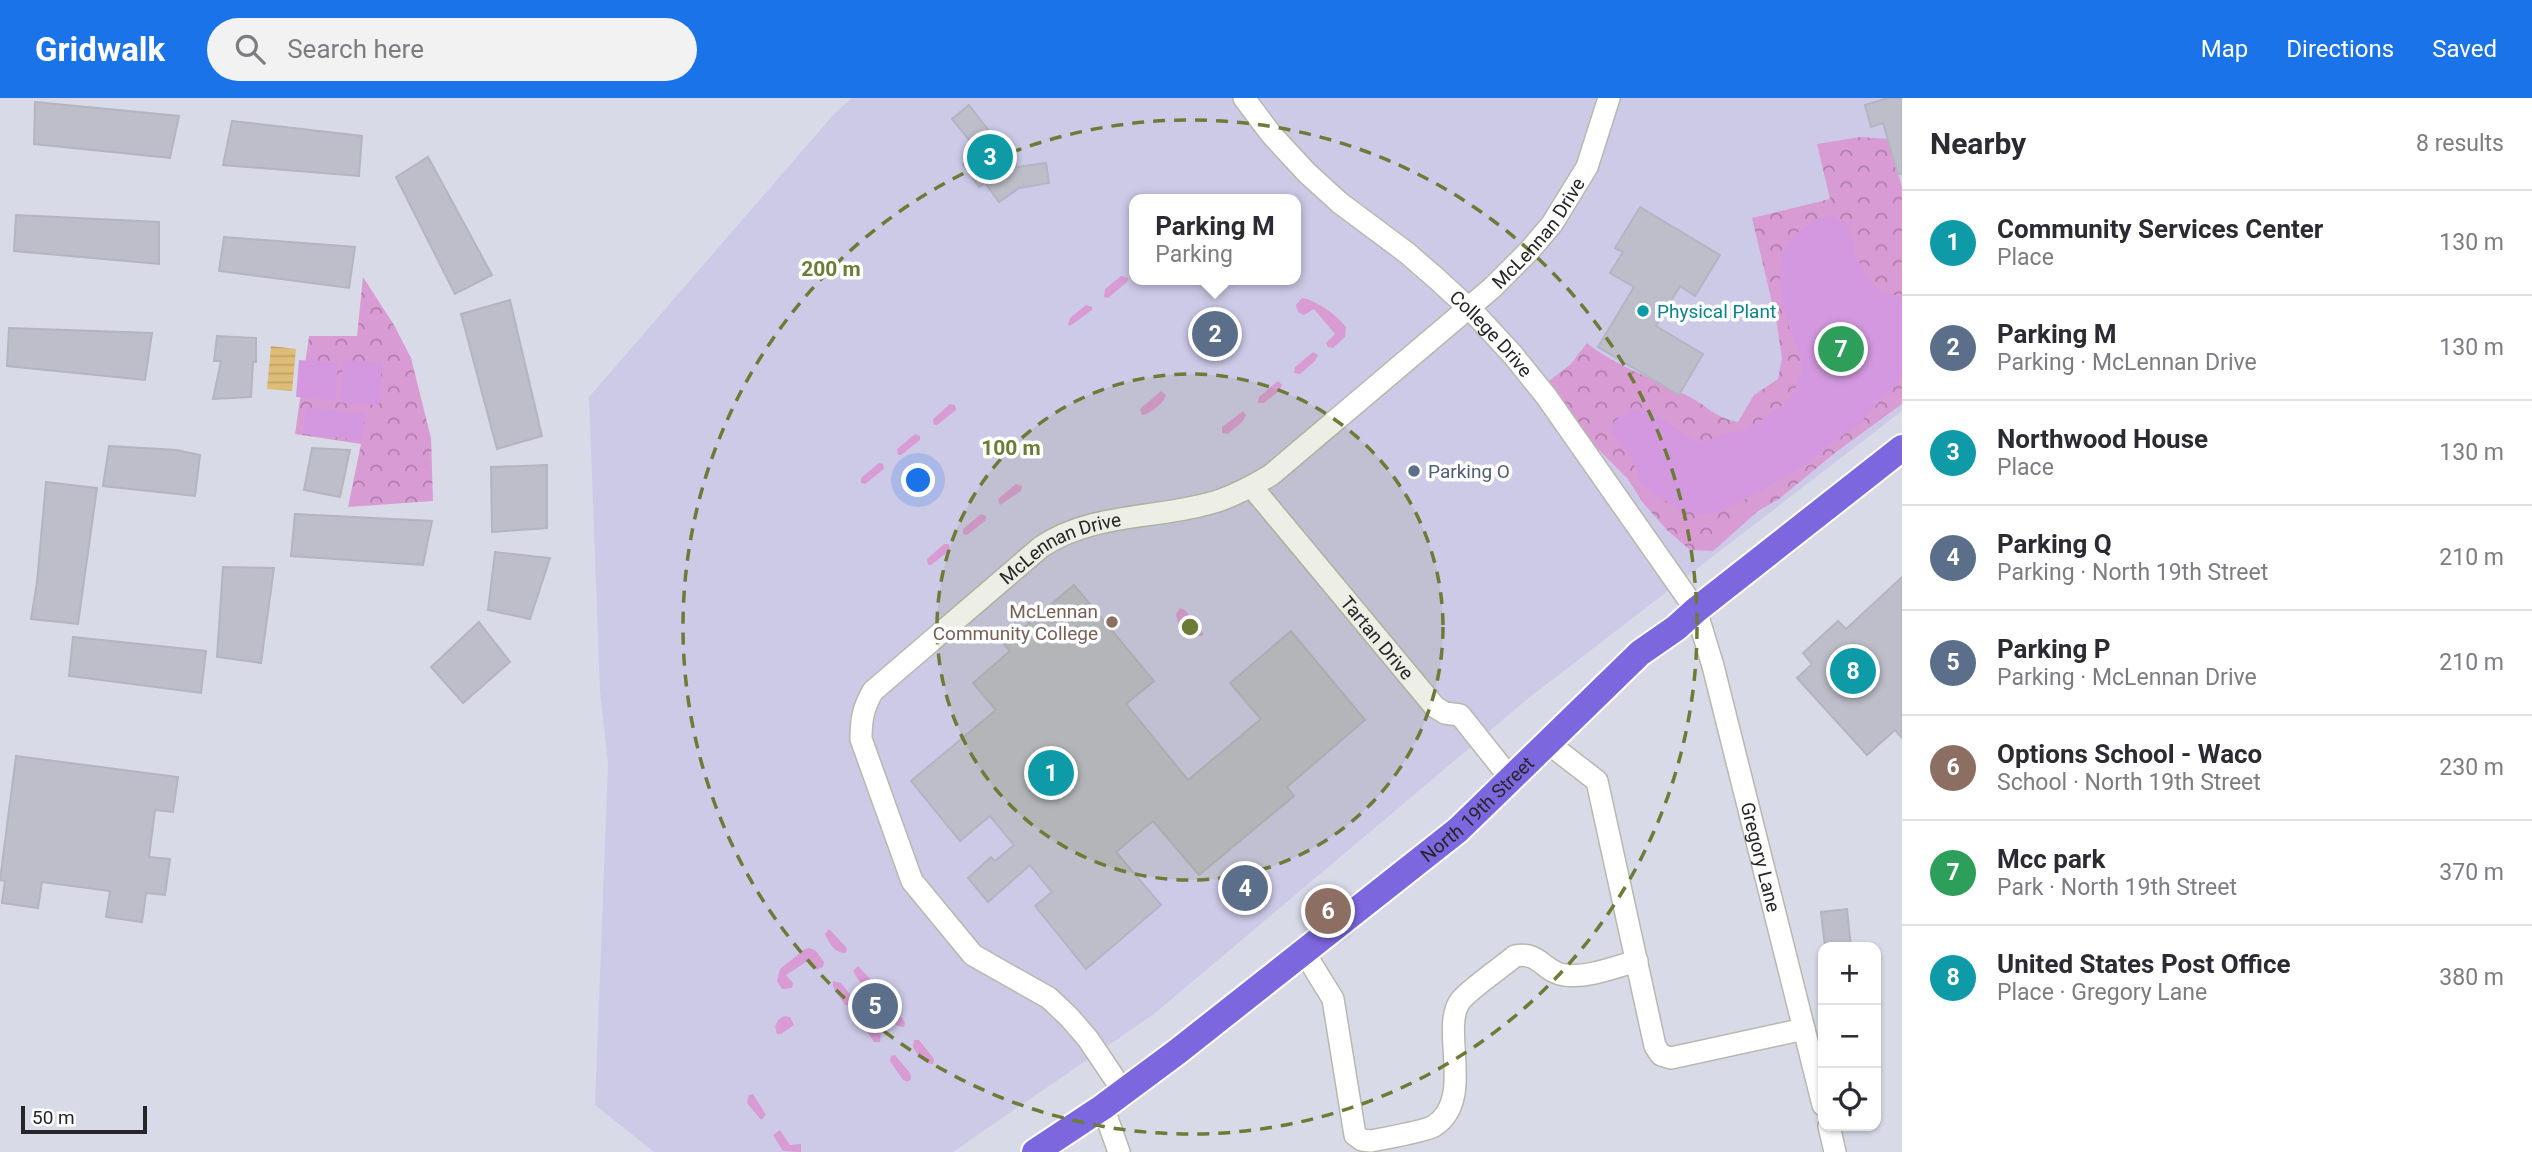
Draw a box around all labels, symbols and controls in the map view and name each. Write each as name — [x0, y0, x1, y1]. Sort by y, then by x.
search box — [207, 18, 697, 81]
text: Gridwalk — [35, 30, 165, 69]
icon: search — [231, 30, 269, 68]
text: Search here — [287, 34, 424, 64]
text: Map — [2201, 35, 2248, 63]
text: Directions — [2286, 35, 2394, 63]
text: Saved — [2432, 35, 2497, 63]
text: Nearby — [1930, 126, 2026, 161]
text: 8 results — [2416, 130, 2504, 157]
pin: 3 — [967, 131, 1013, 183]
street label: McLennan Drive — [1487, 173, 1590, 293]
popup — [1129, 194, 1301, 285]
text: Parking M — [1155, 211, 1275, 241]
text: Community Services Center — [1997, 214, 2323, 244]
text: 1 — [1946, 229, 1960, 256]
text: 130 m — [2439, 229, 2504, 256]
text: Parking — [1155, 241, 1233, 268]
text: Place — [1997, 244, 2054, 271]
text: 200 m — [801, 257, 861, 281]
street label: College Drive — [1445, 286, 1537, 382]
place label: Physical Plant — [1657, 300, 1776, 323]
marker: Physical Plant — [1635, 303, 1651, 319]
pin: 2 — [1192, 308, 1238, 360]
text: Parking M — [1997, 319, 2116, 349]
pin: 7 — [1818, 323, 1864, 375]
text: 2 — [1946, 334, 1960, 361]
text: 130 m — [2439, 334, 2504, 361]
text: Parking · McLennan Drive — [1997, 349, 2257, 376]
text: Northwood House — [1997, 424, 2208, 454]
text: 100 m — [981, 436, 1041, 460]
text: 3 — [1946, 439, 1960, 466]
text: 130 m — [2439, 439, 2504, 466]
text: Place — [1997, 454, 2054, 481]
place label: Parking O — [1428, 460, 1510, 483]
your location — [901, 463, 935, 497]
marker: Parking O — [1406, 463, 1422, 479]
street label: McLennan Drive — [995, 508, 1123, 589]
text: Parking Q — [1997, 529, 2112, 559]
text: 4 — [1946, 544, 1960, 571]
text: 210 m — [2439, 544, 2504, 571]
text: Parking · North 19th Street — [1997, 559, 2268, 586]
street label: Tartan Drive — [1335, 591, 1418, 685]
place label: McLennan Community College — [933, 600, 1098, 645]
marker: McLennan Community College — [1104, 614, 1120, 630]
centre of rings — [1178, 615, 1202, 639]
text: Parking P — [1997, 634, 2110, 664]
pin: 8 — [1830, 645, 1876, 697]
text: 5 — [1946, 649, 1960, 676]
text: 210 m — [2439, 649, 2504, 676]
text: Parking · McLennan Drive — [1997, 664, 2257, 691]
text: Options School - Waco — [1997, 739, 2262, 769]
pin: 1 — [1028, 747, 1074, 799]
street label: North 19th Street — [1416, 752, 1539, 867]
text: 6 — [1946, 754, 1960, 781]
text: 230 m — [2439, 754, 2504, 781]
text: School · North 19th Street — [1997, 769, 2261, 796]
street label: Gregory Lane — [1736, 800, 1785, 914]
text: Mcc park — [1997, 844, 2105, 874]
text: 7 — [1946, 859, 1960, 886]
text: 370 m — [2439, 859, 2504, 886]
pin: 4 — [1222, 862, 1268, 914]
text: Park · North 19th Street — [1997, 874, 2237, 901]
pin: 6 — [1305, 885, 1351, 937]
map controls — [1818, 942, 1881, 1131]
button: + — [1818, 942, 1881, 1005]
text: United States Post Office — [1997, 949, 2290, 979]
text: 8 — [1946, 964, 1960, 991]
text: 380 m — [2439, 964, 2504, 991]
text: Place · Gregory Lane — [1997, 979, 2207, 1006]
pin: 5 — [852, 980, 898, 1032]
button: − — [1818, 1005, 1881, 1068]
button: locate — [1818, 1068, 1881, 1131]
scale bar — [21, 1103, 147, 1135]
text: 50 m — [32, 1106, 75, 1129]

